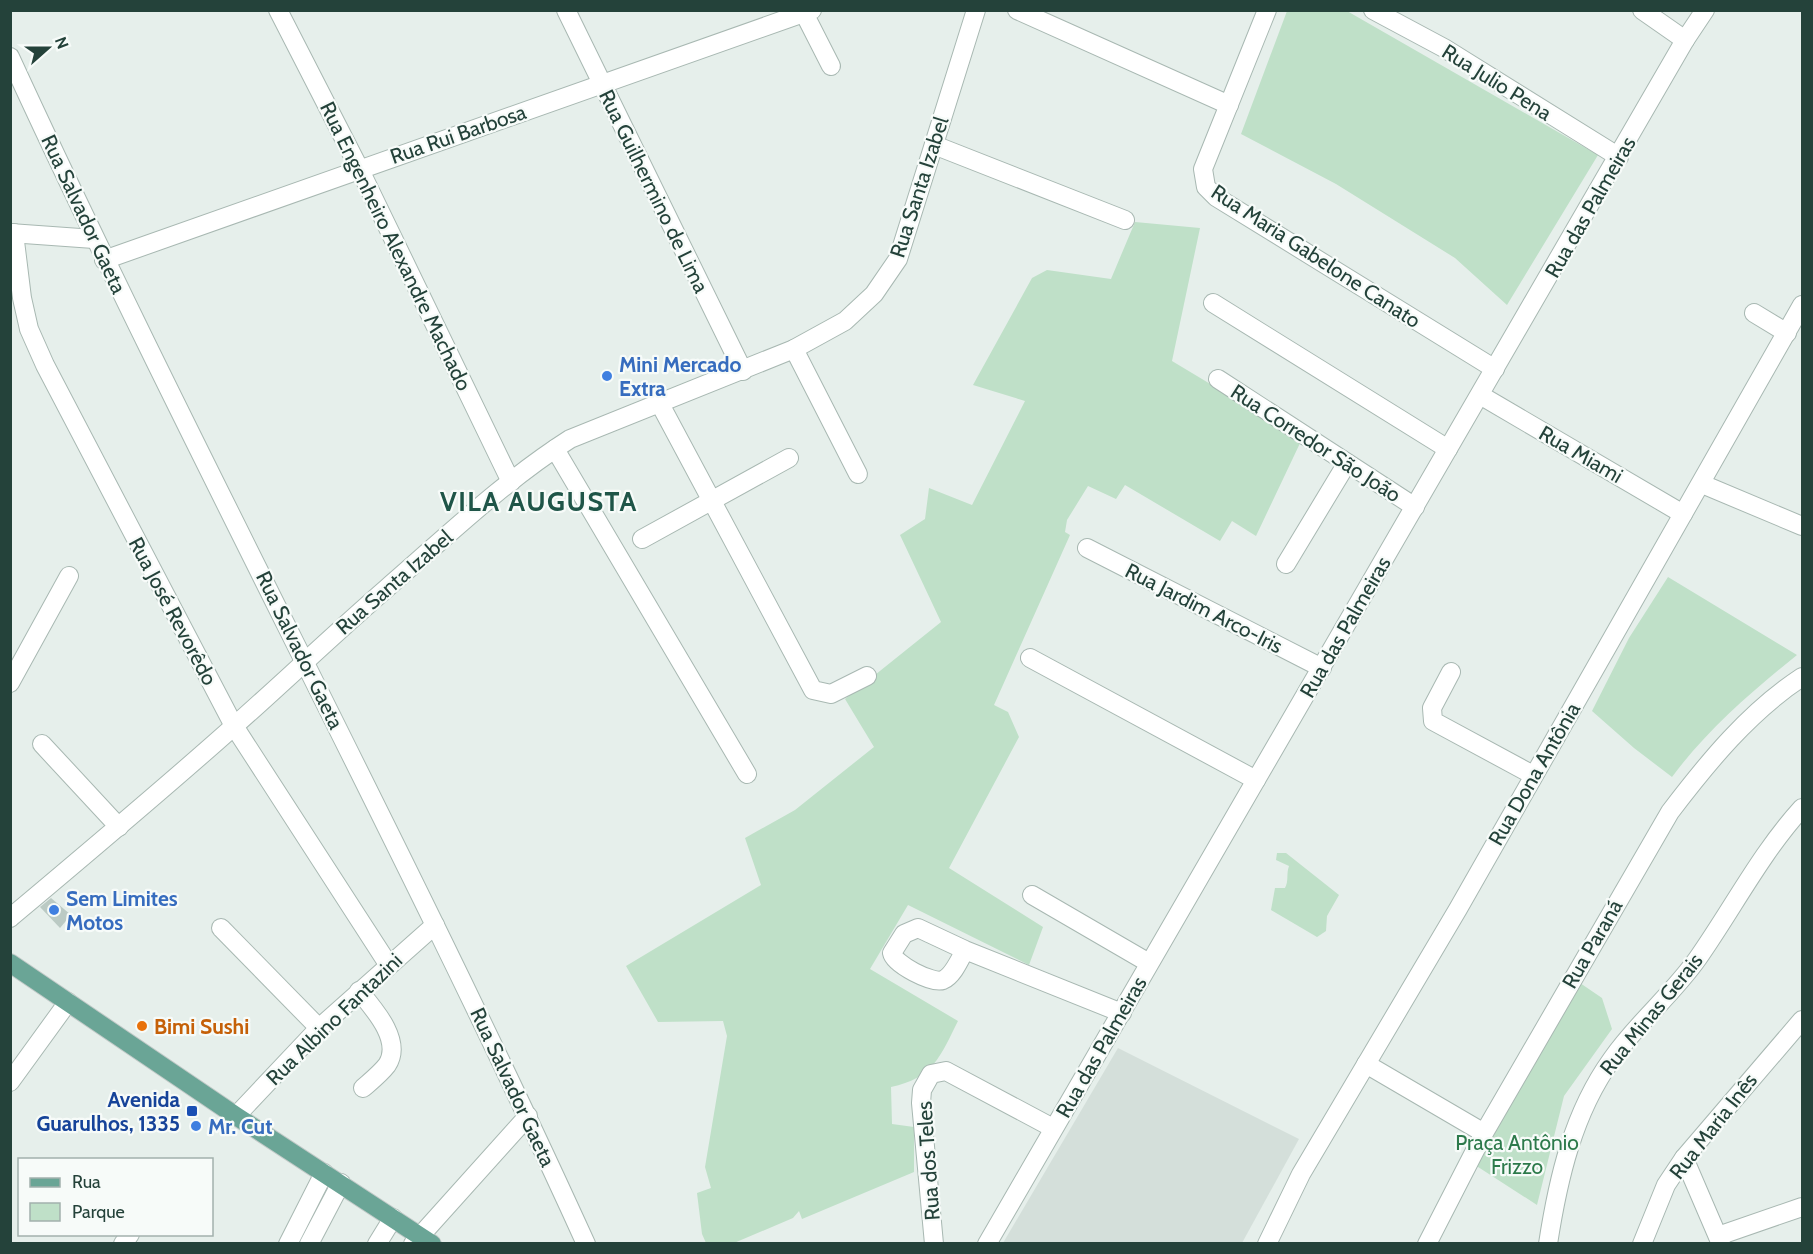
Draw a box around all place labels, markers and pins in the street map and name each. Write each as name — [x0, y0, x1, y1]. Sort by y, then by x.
place label: Mini Mercado Extra — [619, 352, 741, 401]
marker: Mini Mercado Extra — [600, 369, 614, 383]
place label: Sem Limites Motos — [66, 886, 178, 935]
marker: Sem Limites Motos — [47, 903, 61, 917]
place label: Bimi Sushi — [154, 1014, 249, 1039]
marker: Bimi Sushi — [135, 1019, 149, 1033]
place label: Avenida Guarulhos, 1335 — [36, 1087, 181, 1136]
marker: Avenida Guarulhos, 1335 — [185, 1104, 199, 1118]
place label: Mr. Cut — [208, 1114, 272, 1139]
marker: Mr. Cut — [189, 1119, 203, 1133]

